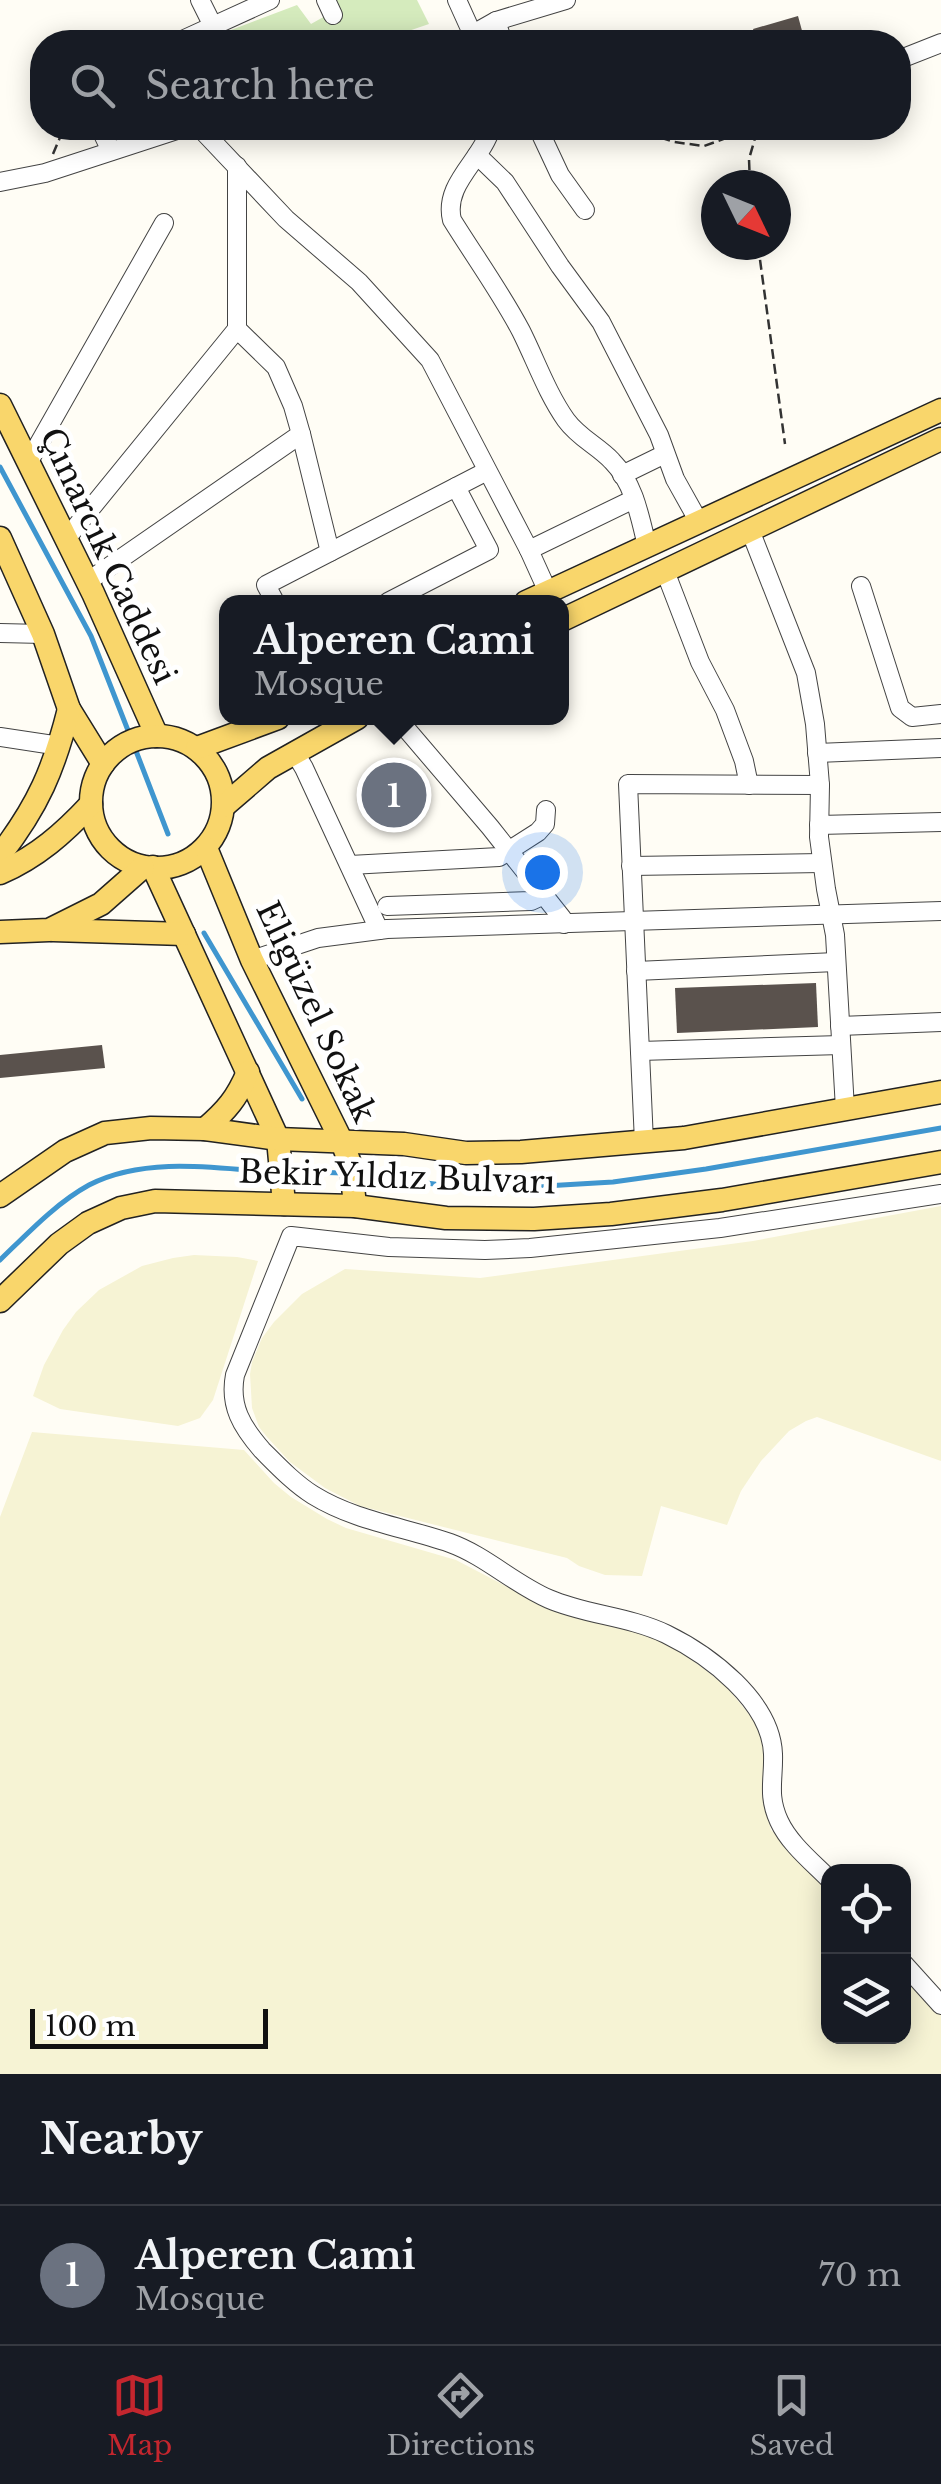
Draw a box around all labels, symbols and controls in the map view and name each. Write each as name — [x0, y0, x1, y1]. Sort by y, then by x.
search box — [30, 30, 911, 140]
icon: search — [65, 58, 120, 113]
text: Search here — [145, 62, 375, 109]
north arrow — [701, 170, 791, 260]
street label: Çınarcık Caddesi — [31, 422, 185, 691]
popup — [219, 595, 569, 725]
text: Alperen Cami — [254, 617, 534, 664]
text: Mosque — [254, 664, 384, 704]
pin: 1 — [362, 758, 426, 832]
your location — [517, 847, 568, 898]
street label: Eligüzel Sokak — [247, 895, 385, 1129]
street label: Bekir Yıldız Bulvarı — [238, 1151, 556, 1203]
map controls — [821, 1864, 911, 2044]
button: locate — [821, 1864, 911, 1954]
button: layers — [821, 1954, 911, 2044]
scale bar — [30, 2004, 268, 2048]
text: 100 m — [45, 2009, 136, 2044]
text: Nearby — [40, 2113, 203, 2165]
text: Alperen Cami — [135, 2232, 415, 2279]
text: 1 — [66, 2255, 79, 2295]
text: 70 m — [819, 2255, 901, 2295]
text: Mosque — [135, 2279, 265, 2319]
tab: Map — [107, 2368, 172, 2463]
tab: Directions — [386, 2368, 535, 2463]
tab: Saved — [749, 2368, 834, 2463]

